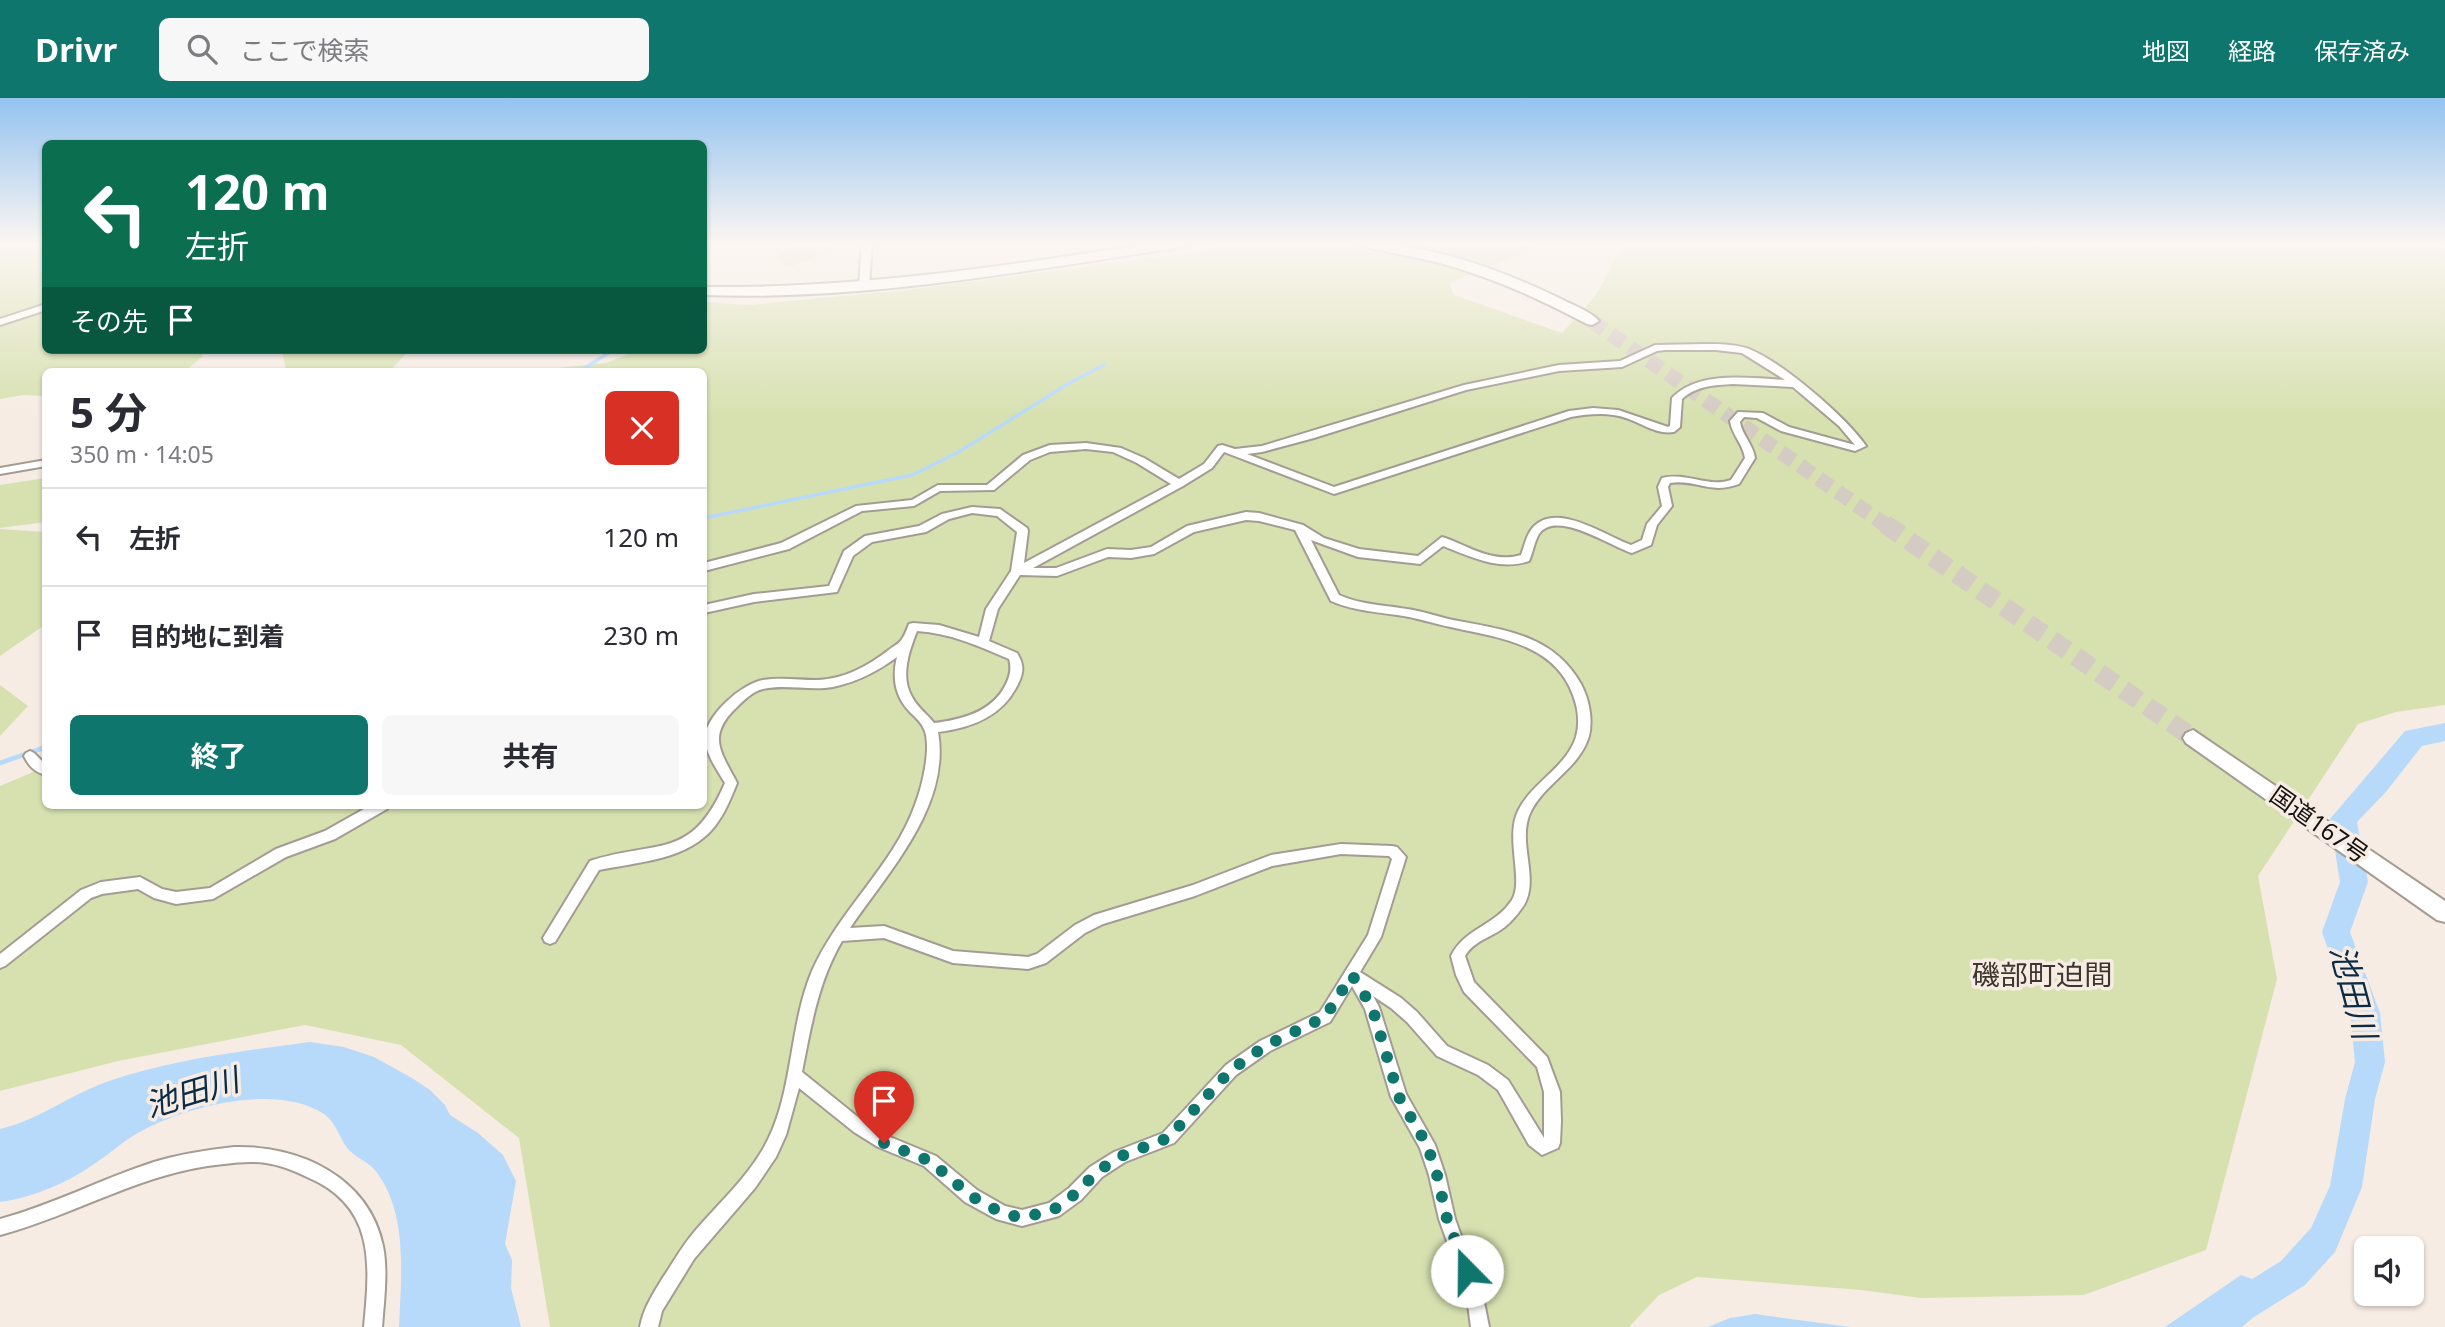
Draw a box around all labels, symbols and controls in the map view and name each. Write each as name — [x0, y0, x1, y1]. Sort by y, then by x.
search box — [159, 18, 649, 81]
text: Drivr — [35, 27, 117, 72]
icon: search — [183, 30, 221, 68]
text: ここで検索 — [239, 32, 369, 68]
text: 地図 — [2142, 34, 2190, 67]
text: 経路 — [2228, 34, 2276, 67]
text: 保存済み — [2314, 34, 2410, 67]
text: 120 m — [185, 158, 330, 224]
icon: left — [70, 168, 161, 259]
text: 左折 — [185, 224, 249, 267]
icon: arrive — [162, 301, 200, 339]
text: その先 — [70, 303, 148, 339]
text: 5 分 — [70, 383, 147, 440]
button: close — [605, 391, 679, 465]
text: 350 m · 14:05 — [70, 438, 214, 470]
icon: left — [70, 518, 108, 556]
text: 120 m — [603, 519, 679, 555]
text: 左折 — [129, 520, 181, 556]
icon: arrive — [70, 616, 108, 654]
text: 230 m — [603, 617, 679, 653]
text: 目的地に到着 — [129, 618, 285, 654]
button: 終了 — [70, 715, 368, 795]
button: 共有 — [382, 715, 679, 795]
street label: 国道167号 — [2264, 778, 2376, 870]
water label: 池田川 — [2321, 940, 2388, 1046]
district label: 磯部町迫間 — [1972, 955, 2112, 993]
water label: 池田川 — [139, 1056, 247, 1126]
pin — [854, 1071, 914, 1143]
icon: arrive — [865, 1082, 903, 1120]
position arrow — [1430, 1234, 1504, 1308]
map controls — [2354, 1236, 2424, 1306]
button: sound — [2354, 1236, 2424, 1306]

